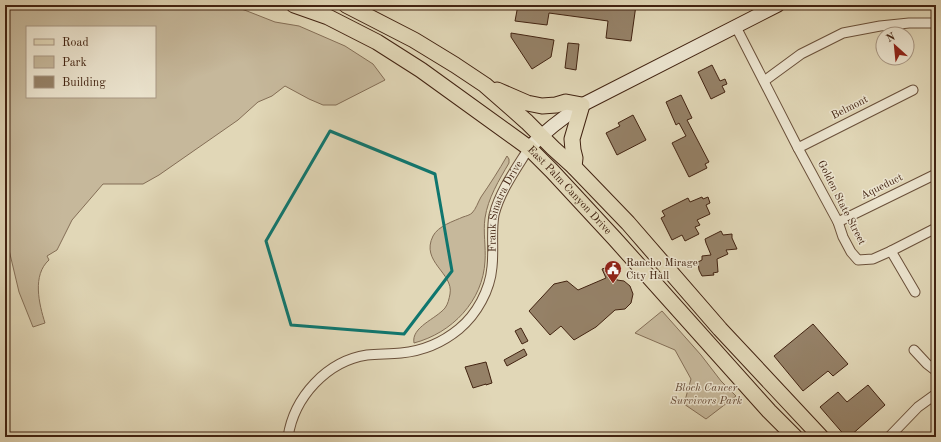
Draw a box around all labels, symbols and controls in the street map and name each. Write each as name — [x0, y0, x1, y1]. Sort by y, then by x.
legend — [26, 26, 156, 98]
north arrow — [875, 26, 915, 66]
text: N — [885, 31, 898, 45]
text: Road — [62, 37, 89, 49]
text: Park — [62, 57, 87, 69]
text: Building — [62, 77, 106, 89]
street label: Belmont — [830, 94, 870, 122]
street label: East Palm Canyon Drive — [525, 144, 614, 237]
street label: Frank Sinatra Drive — [487, 159, 525, 252]
street label: Golden State Street — [815, 159, 867, 247]
street label: Aqueduct — [859, 172, 905, 202]
place label: Rancho Mirage City Hall — [626, 258, 698, 282]
public building icon: Rancho Mirage City Hall — [603, 259, 623, 284]
park label: Bloch Cancer Survivors Park — [670, 383, 743, 407]

